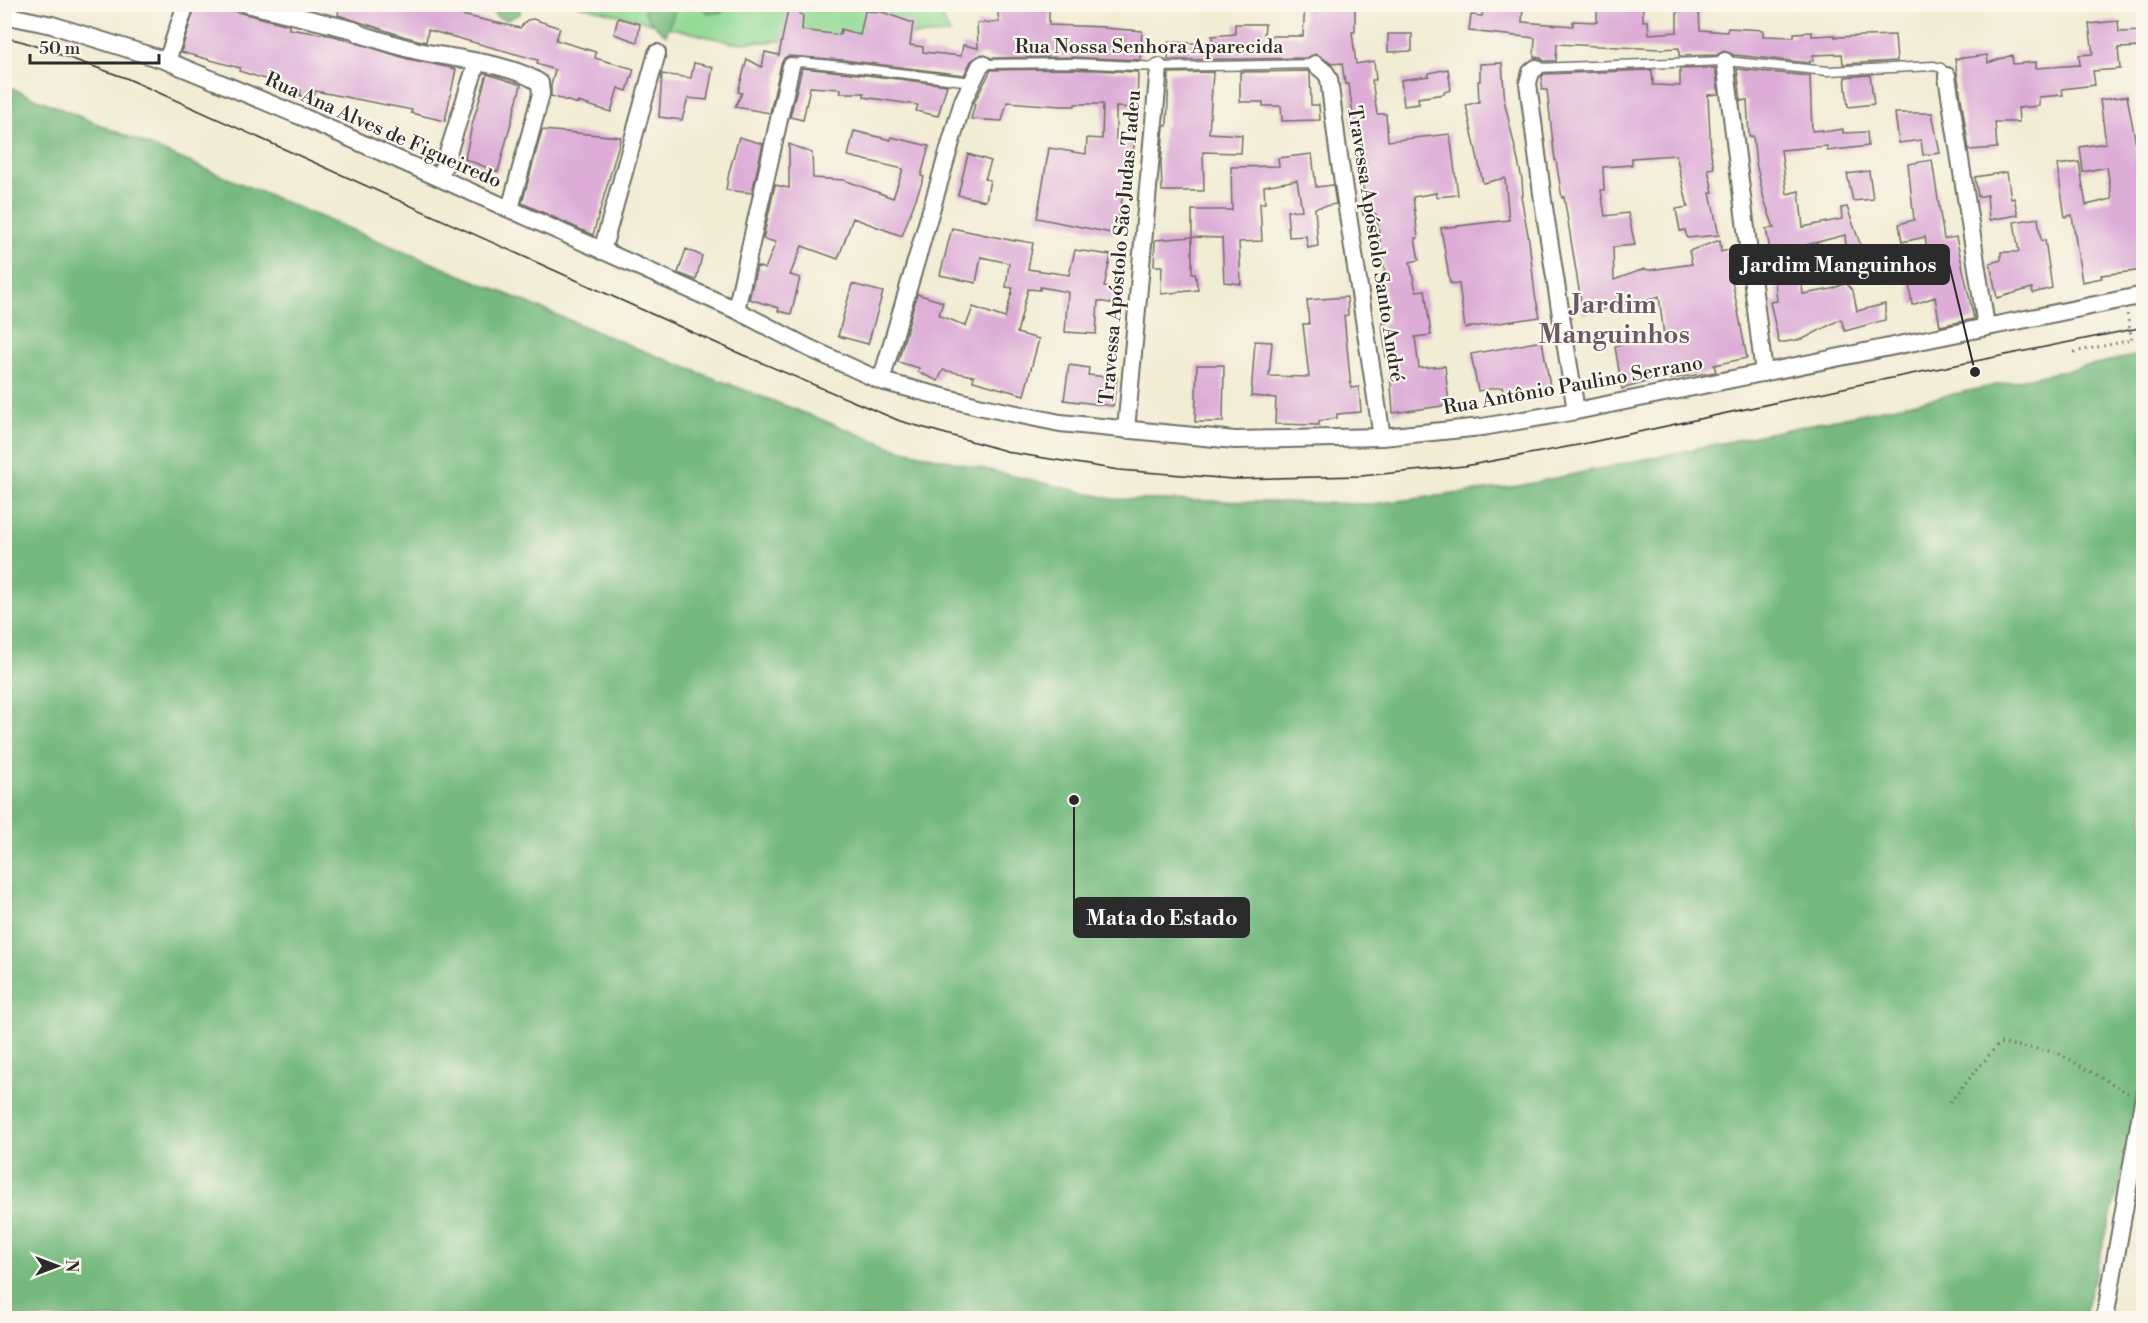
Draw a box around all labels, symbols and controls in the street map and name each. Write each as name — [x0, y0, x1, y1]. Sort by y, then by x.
scale bar — [30, 27, 159, 65]
street label: Rua Nossa Senhora Aparecida — [1015, 35, 1284, 60]
text: 50 m — [39, 37, 81, 60]
street label: Rua Ana Alves de Figueiredo — [261, 67, 505, 195]
street label: Travessa Apóstolo São Judas Tadeu — [1095, 88, 1147, 405]
street label: Travessa Apóstolo Santo André — [1341, 104, 1409, 384]
callout: Jardim Manguinhos — [1730, 245, 1949, 284]
text: Jardim Manguinhos — [1739, 253, 1936, 279]
district label: Jardim Manguinhos — [1538, 289, 1690, 351]
street label: Rua Antônio Paulino Serrano — [1441, 351, 1705, 421]
callout: Mata do Estado — [1074, 898, 1249, 937]
text: Mata do Estado — [1086, 906, 1238, 932]
north arrow — [27, 1236, 87, 1296]
text: N — [61, 1260, 81, 1273]

